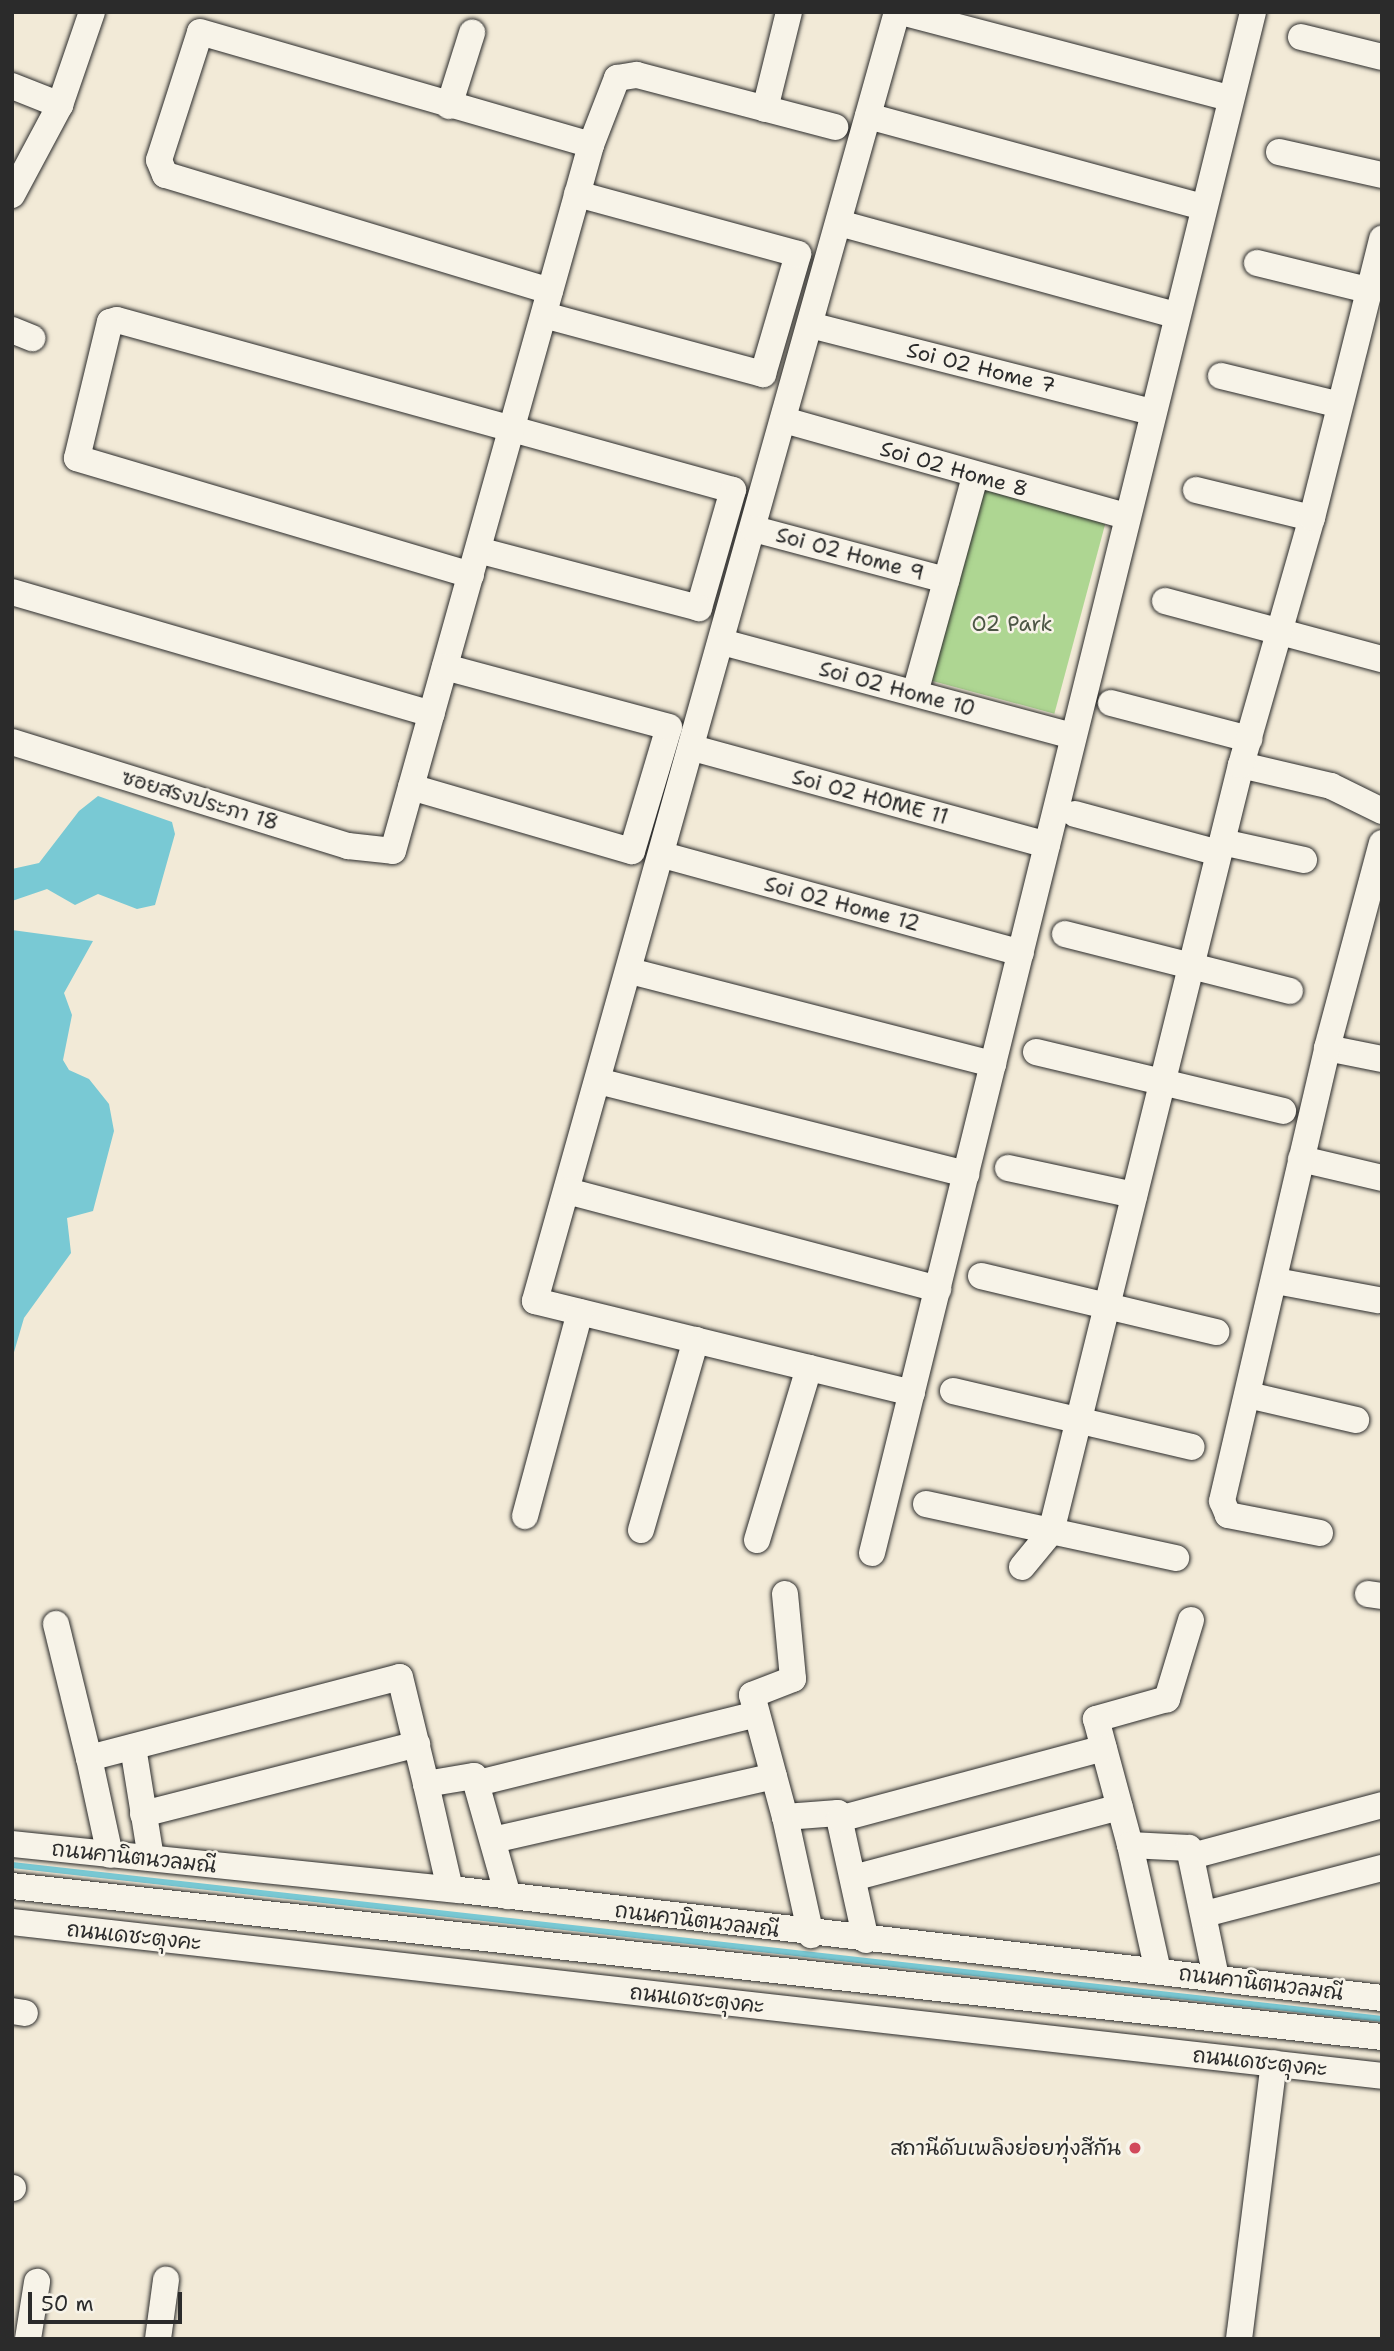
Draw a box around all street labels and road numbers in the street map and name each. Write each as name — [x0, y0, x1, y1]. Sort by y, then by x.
street label: Soi O2 Home 7 — [904, 337, 1058, 399]
street label: Soi O2 Home 8 — [877, 436, 1031, 502]
street label: Soi O2 Home 9 — [773, 522, 927, 586]
street label: Soi O2 Home 10 — [816, 656, 978, 722]
street label: ซอยสรงประภา 18 — [119, 764, 281, 836]
street label: Soi O2 HOME 11 — [789, 764, 951, 830]
street label: Soi O2 Home 12 — [761, 871, 923, 937]
street label: ถนนคานิตนวลมณี — [50, 1836, 218, 1878]
street label: ถนนคานิตนวลมณี — [613, 1897, 781, 1943]
street label: ถนนเดชะตุงคะ — [66, 1916, 202, 1956]
street label: ถนนคานิตนวลมณี — [1177, 1960, 1345, 2006]
street label: ถนนเดชะตุงคะ — [629, 1979, 765, 2019]
street label: ถนนเดชะตุงคะ — [1192, 2042, 1328, 2082]

